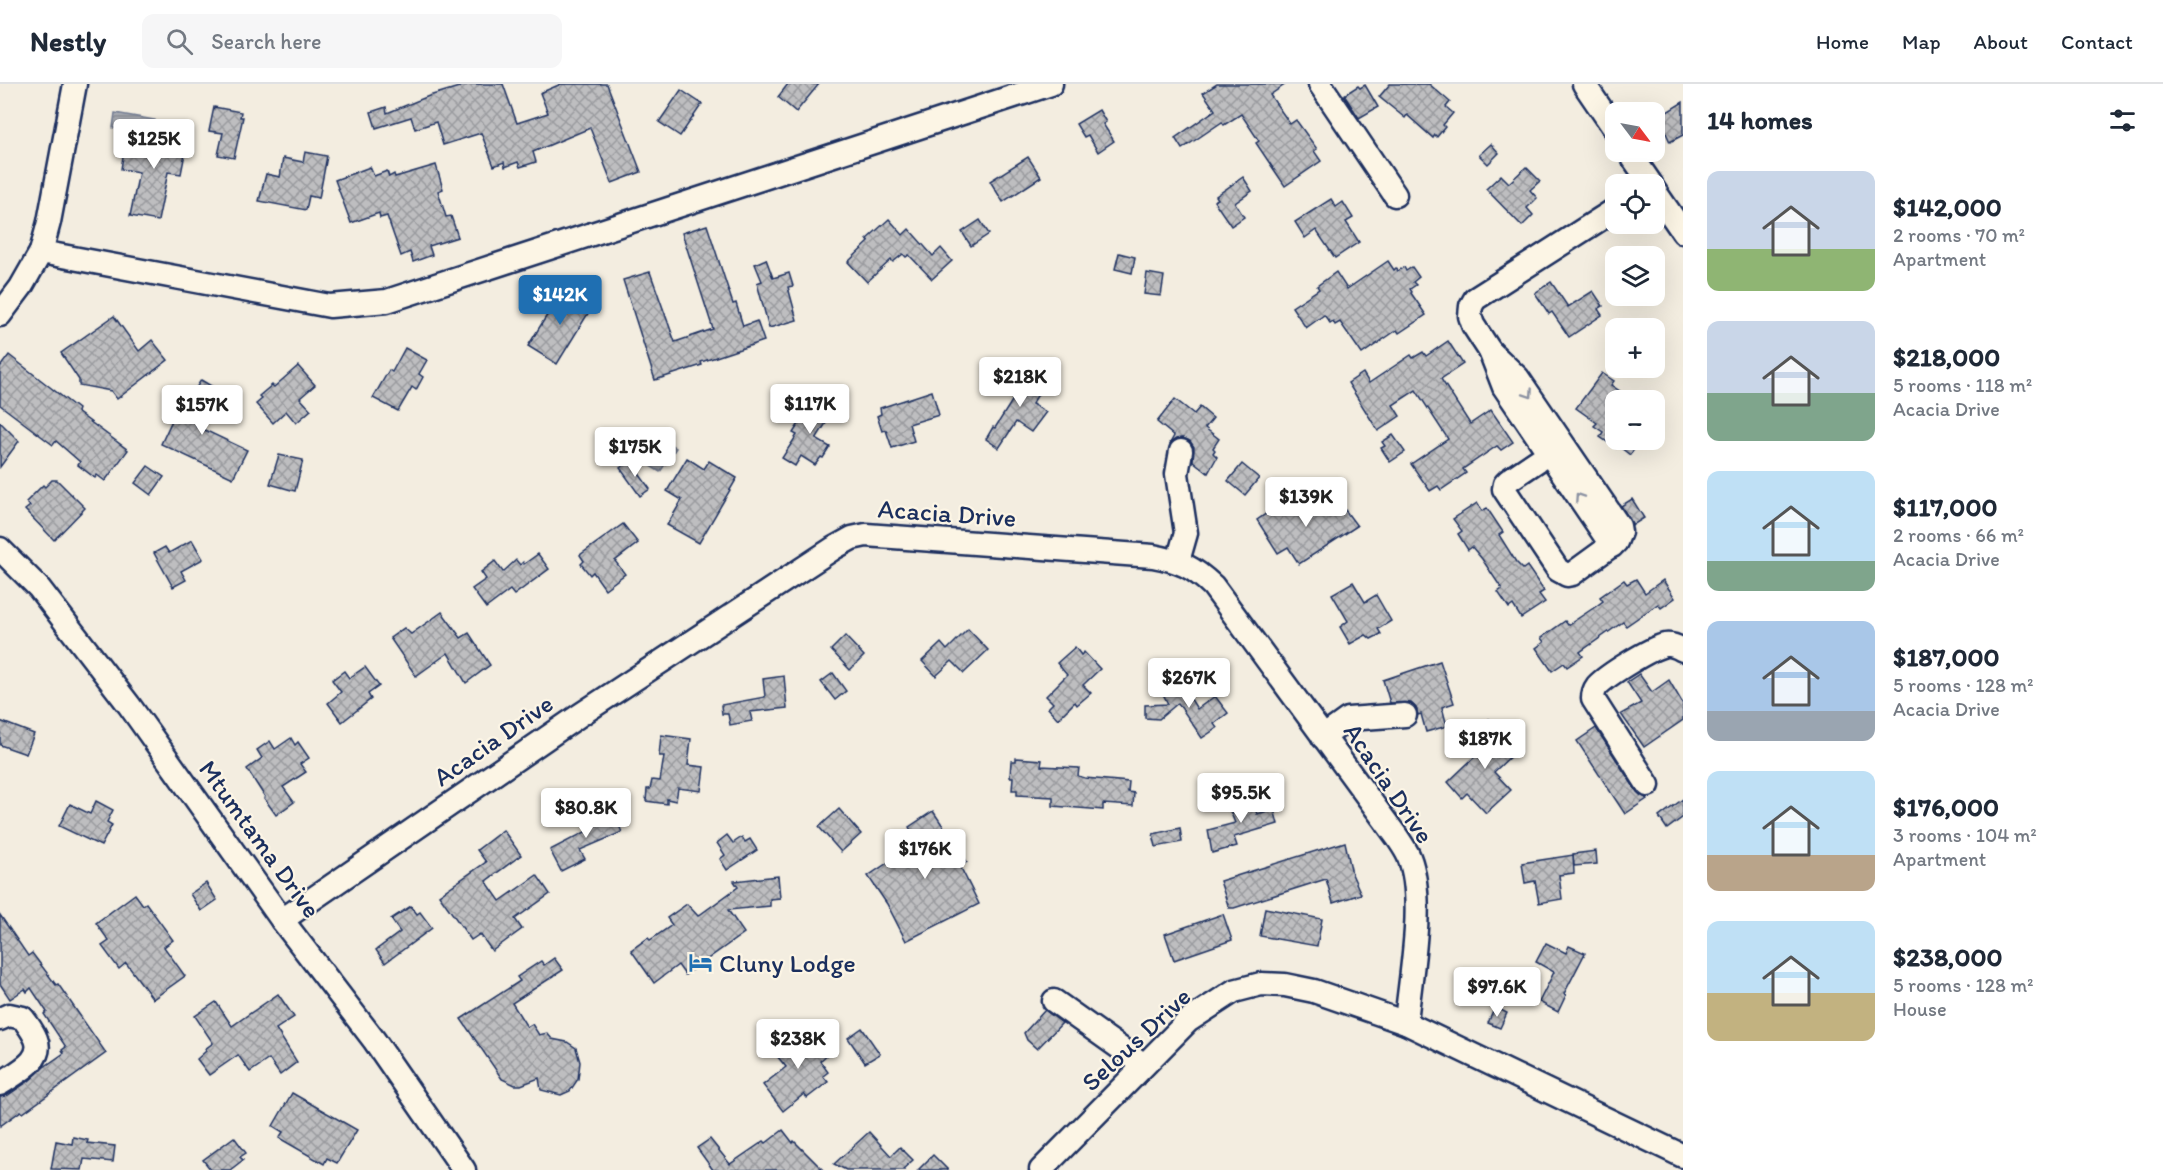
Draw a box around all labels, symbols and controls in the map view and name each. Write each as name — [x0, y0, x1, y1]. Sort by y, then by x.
search box — [142, 14, 562, 68]
text: Nestly — [30, 24, 106, 58]
icon: search — [163, 25, 196, 58]
text: Search here — [211, 28, 322, 55]
text: Home — [1816, 29, 1869, 54]
text: Map — [1902, 29, 1941, 54]
text: About — [1974, 29, 2028, 54]
text: Contact — [2061, 29, 2133, 54]
north arrow — [1605, 102, 1665, 162]
map controls — [1605, 102, 1665, 450]
text: 14 homes — [1707, 104, 1813, 136]
icon: filters — [2106, 104, 2139, 137]
pin: $125K — [112, 119, 196, 170]
text: $125K — [127, 126, 181, 150]
button: locate — [1605, 174, 1665, 234]
text: $142,000 — [1893, 191, 2002, 223]
icon: home — [1755, 195, 1827, 267]
text: 2 rooms · 70 m² — [1893, 223, 2025, 247]
button: layers — [1605, 246, 1665, 306]
text: Apartment — [1893, 247, 1986, 271]
pin: $142K — [518, 275, 602, 326]
text: $142K — [533, 282, 587, 306]
button: + — [1605, 318, 1665, 378]
text: $218,000 — [1893, 341, 2000, 373]
icon: home — [1755, 345, 1827, 417]
pin: $218K — [978, 357, 1062, 408]
text: $218K — [993, 364, 1047, 388]
text: 5 rooms · 118 m² — [1893, 373, 2032, 397]
pin: $117K — [768, 384, 852, 435]
pin: $157K — [160, 385, 244, 436]
one-way arrow — [1522, 387, 1533, 398]
button: − — [1605, 390, 1665, 450]
text: $117K — [784, 391, 836, 415]
text: $157K — [176, 392, 228, 416]
text: Acacia Drive — [1893, 397, 2000, 421]
pin: $175K — [593, 427, 677, 478]
text: $175K — [609, 434, 661, 458]
pin: $139K — [1264, 477, 1348, 528]
text: $139K — [1279, 484, 1333, 508]
text: $117,000 — [1893, 491, 1997, 523]
street label: Acacia Drive — [877, 492, 1017, 534]
one-way arrow — [1575, 493, 1586, 504]
icon: home — [1755, 495, 1827, 567]
text: 2 rooms · 66 m² — [1893, 523, 2024, 547]
text: Acacia Drive — [1893, 547, 2000, 571]
text: $187,000 — [1893, 641, 2000, 673]
icon: home — [1755, 645, 1827, 717]
pin: $267K — [1147, 658, 1231, 709]
text: $267K — [1162, 665, 1216, 689]
text: 5 rooms · 128 m² — [1893, 673, 2034, 697]
street label: Acacia Drive — [427, 687, 559, 793]
text: Acacia Drive — [1893, 697, 2000, 721]
street label: Acacia Drive — [1337, 717, 1441, 849]
pin: $187K — [1443, 719, 1527, 770]
text: $187K — [1458, 726, 1512, 750]
street label: Mtumtama Drive — [192, 754, 328, 924]
pin: $95.5K — [1192, 773, 1290, 824]
text: $95.5K — [1211, 780, 1271, 804]
pin: $80.8K — [537, 788, 635, 839]
text: $176,000 — [1893, 791, 1999, 823]
text: $80.8K — [555, 795, 617, 819]
icon: home — [1755, 795, 1827, 867]
text: 3 rooms · 104 m² — [1893, 823, 2037, 847]
pin: $176K — [883, 829, 967, 880]
text: $176K — [899, 836, 951, 860]
text: Apartment — [1893, 847, 1986, 871]
text: $238,000 — [1893, 941, 2003, 973]
icon: home — [1755, 945, 1827, 1017]
place label: Cluny Lodge — [719, 947, 856, 979]
hotel icon: Cluny Lodge — [688, 950, 714, 976]
pin: $97.6K — [1448, 967, 1546, 1018]
text: 5 rooms · 128 m² — [1893, 973, 2034, 997]
text: $97.6K — [1468, 974, 1526, 998]
street label: Selous Drive — [1075, 980, 1197, 1098]
text: House — [1893, 997, 1947, 1021]
pin: $238K — [756, 1019, 840, 1070]
text: $238K — [770, 1026, 826, 1050]

